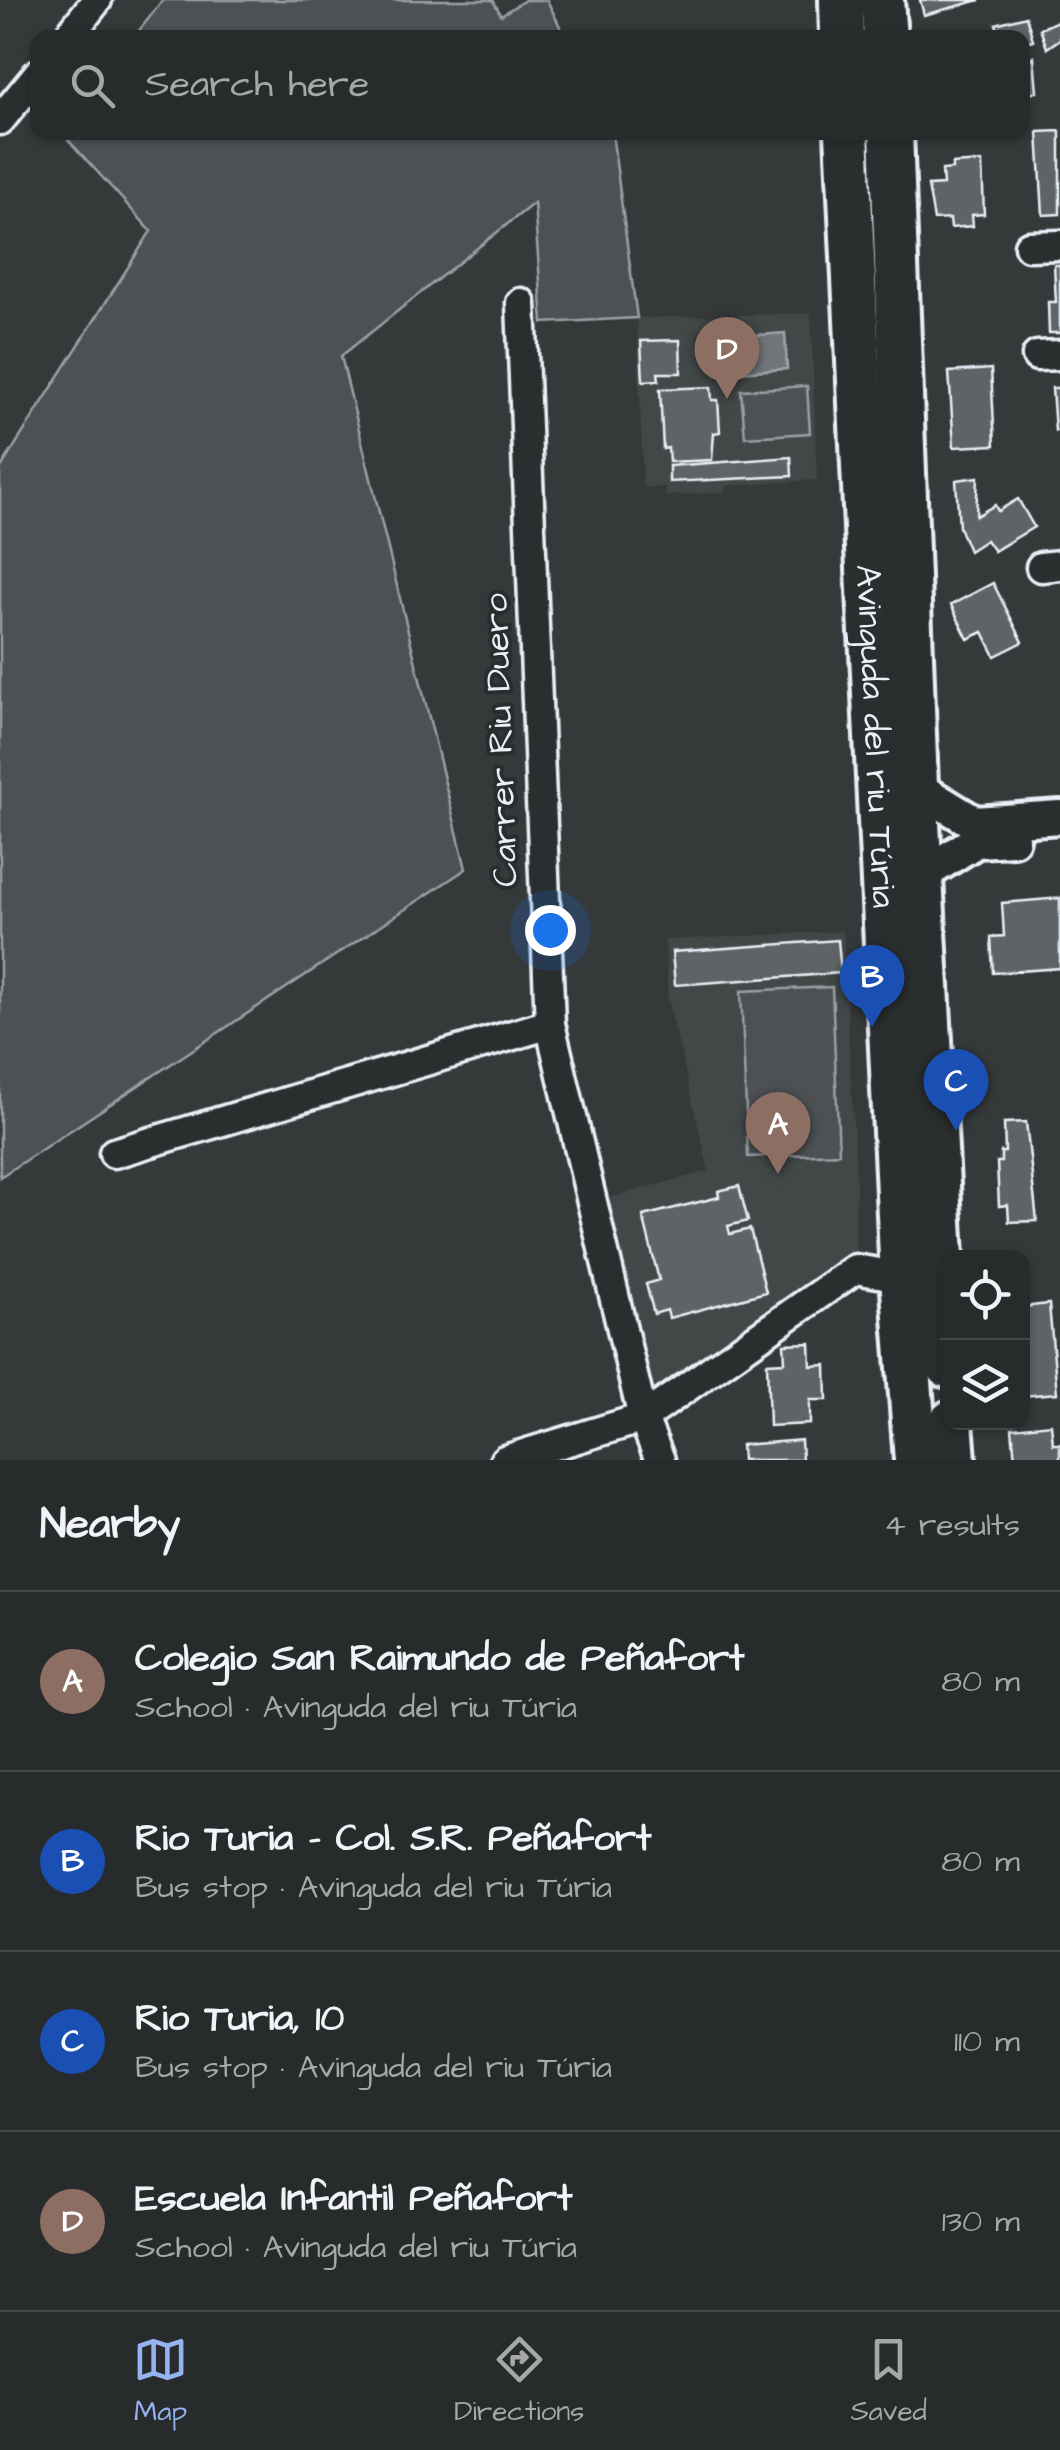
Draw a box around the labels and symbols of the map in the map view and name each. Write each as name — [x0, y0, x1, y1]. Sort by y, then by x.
pin: D — [694, 316, 760, 399]
street label: Avinguda del riu Túria — [843, 563, 909, 909]
street label: Carrer Riu Duero — [471, 592, 531, 888]
your location — [525, 905, 576, 956]
pin: B — [840, 944, 904, 1027]
pin: C — [924, 1048, 988, 1131]
pin: A — [746, 1092, 810, 1174]

